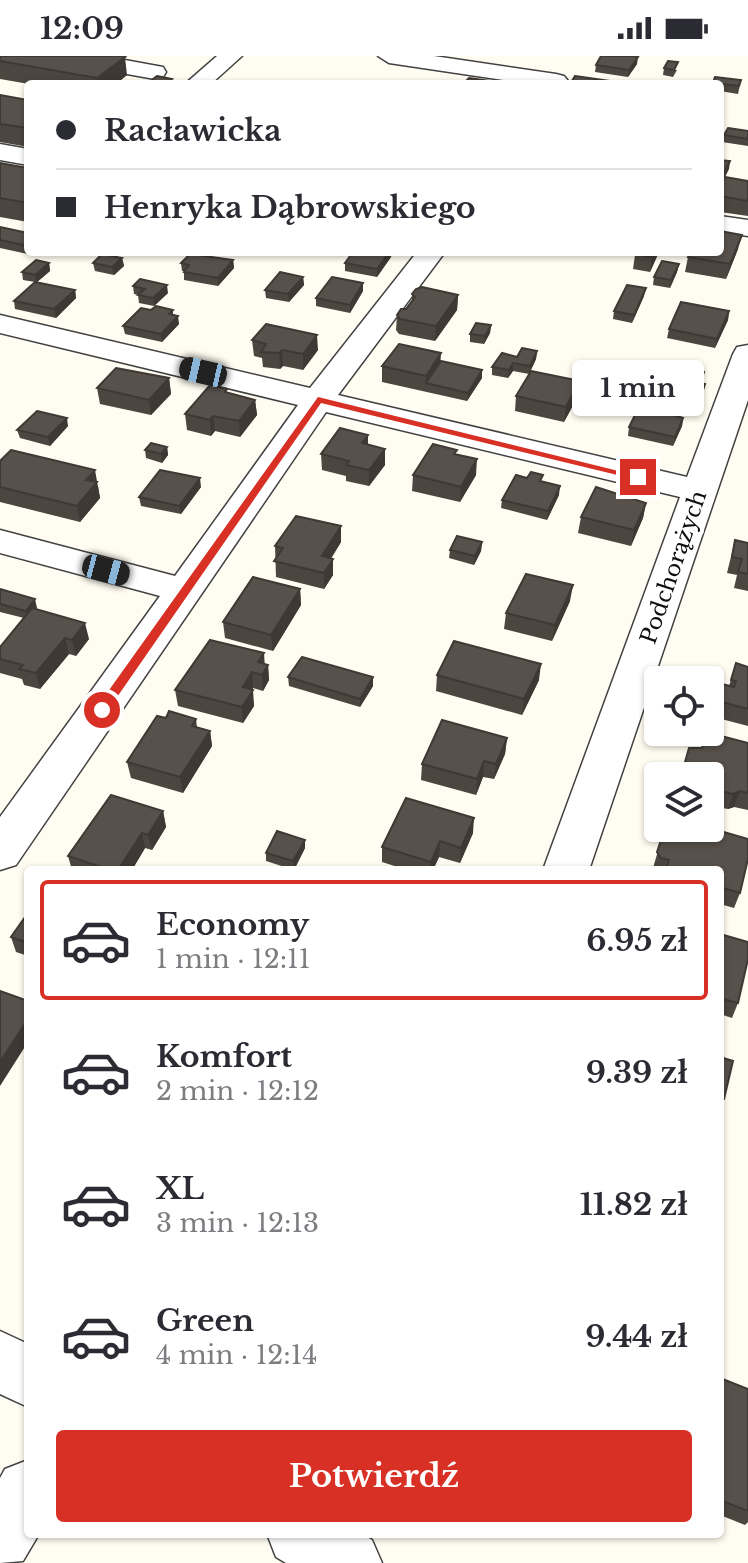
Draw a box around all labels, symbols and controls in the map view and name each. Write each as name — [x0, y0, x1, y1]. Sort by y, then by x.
text: 12:09 — [40, 10, 124, 47]
text: Racławicka — [104, 112, 281, 149]
text: Henryka Dąbrowskiego — [104, 189, 476, 226]
car — [177, 355, 229, 389]
callout: 1 min — [572, 361, 704, 417]
text: 1 min — [600, 372, 676, 404]
route end — [620, 459, 656, 495]
street label: Podchorążych — [635, 487, 712, 647]
car — [80, 552, 132, 588]
map controls — [644, 666, 724, 842]
button: locate — [644, 666, 724, 746]
route start — [84, 692, 120, 728]
button: layers — [644, 762, 724, 842]
icon: car — [60, 904, 132, 976]
text: Economy — [156, 906, 309, 943]
text: 6.95 zł — [586, 922, 688, 959]
text: 1 min · 12:11 — [156, 943, 310, 975]
icon: car — [60, 1036, 132, 1108]
text: Komfort — [156, 1038, 292, 1075]
text: 9.39 zł — [586, 1054, 688, 1091]
text: 2 min · 12:12 — [156, 1075, 319, 1107]
icon: car — [60, 1168, 132, 1240]
text: XL — [156, 1170, 204, 1207]
text: 11.82 zł — [580, 1186, 688, 1223]
text: 3 min · 12:13 — [156, 1207, 319, 1239]
icon: car — [60, 1300, 132, 1372]
text: Green — [156, 1302, 254, 1339]
text: 9.44 zł — [585, 1318, 688, 1355]
text: 4 min · 12:14 — [156, 1339, 318, 1371]
button: Potwierdź — [56, 1430, 692, 1522]

